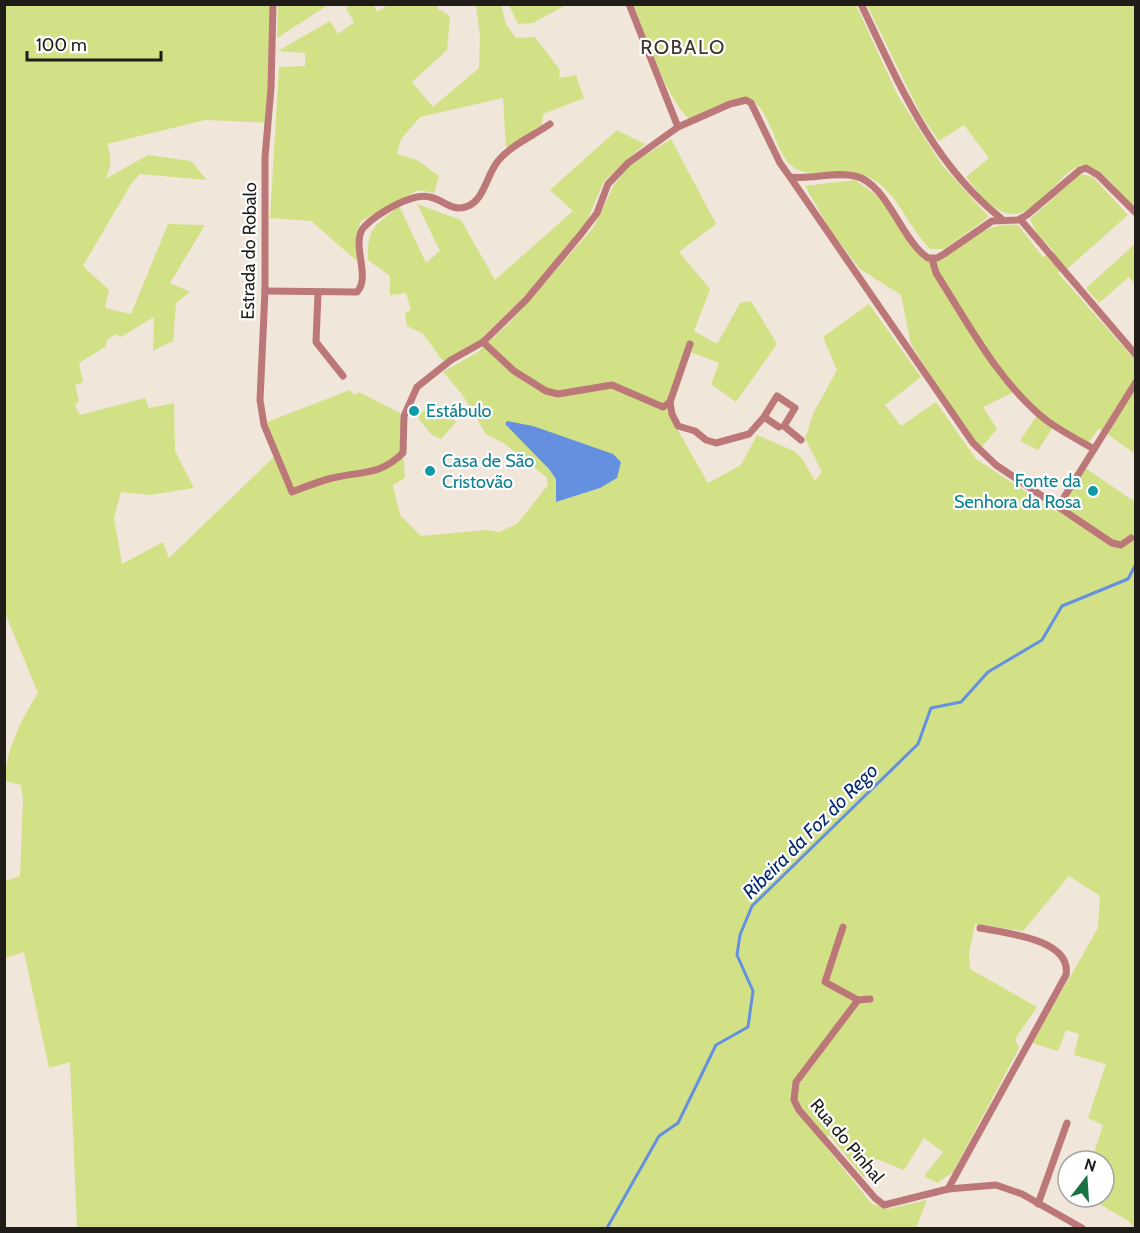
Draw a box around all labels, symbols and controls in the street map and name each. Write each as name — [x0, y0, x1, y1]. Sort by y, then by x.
scale bar — [27, 24, 160, 62]
text: 100 m — [36, 34, 87, 56]
district label: ROBALO — [640, 35, 726, 59]
street label: Estrada do Robalo — [237, 182, 261, 320]
place label: Estábulo — [426, 400, 492, 422]
marker: Estábulo — [407, 404, 421, 418]
place label: Casa de São Cristovão — [442, 450, 534, 493]
marker: Casa de São Cristovão — [423, 464, 437, 478]
place label: Fonte da Senhora da Rosa — [954, 470, 1081, 513]
marker: Fonte da Senhora da Rosa — [1086, 484, 1100, 498]
water label: Ribeira da Foz do Rego — [737, 758, 883, 904]
street label: Rua do Pinhal — [805, 1094, 889, 1188]
north arrow — [1056, 1149, 1116, 1209]
text: N — [1082, 1154, 1098, 1176]

